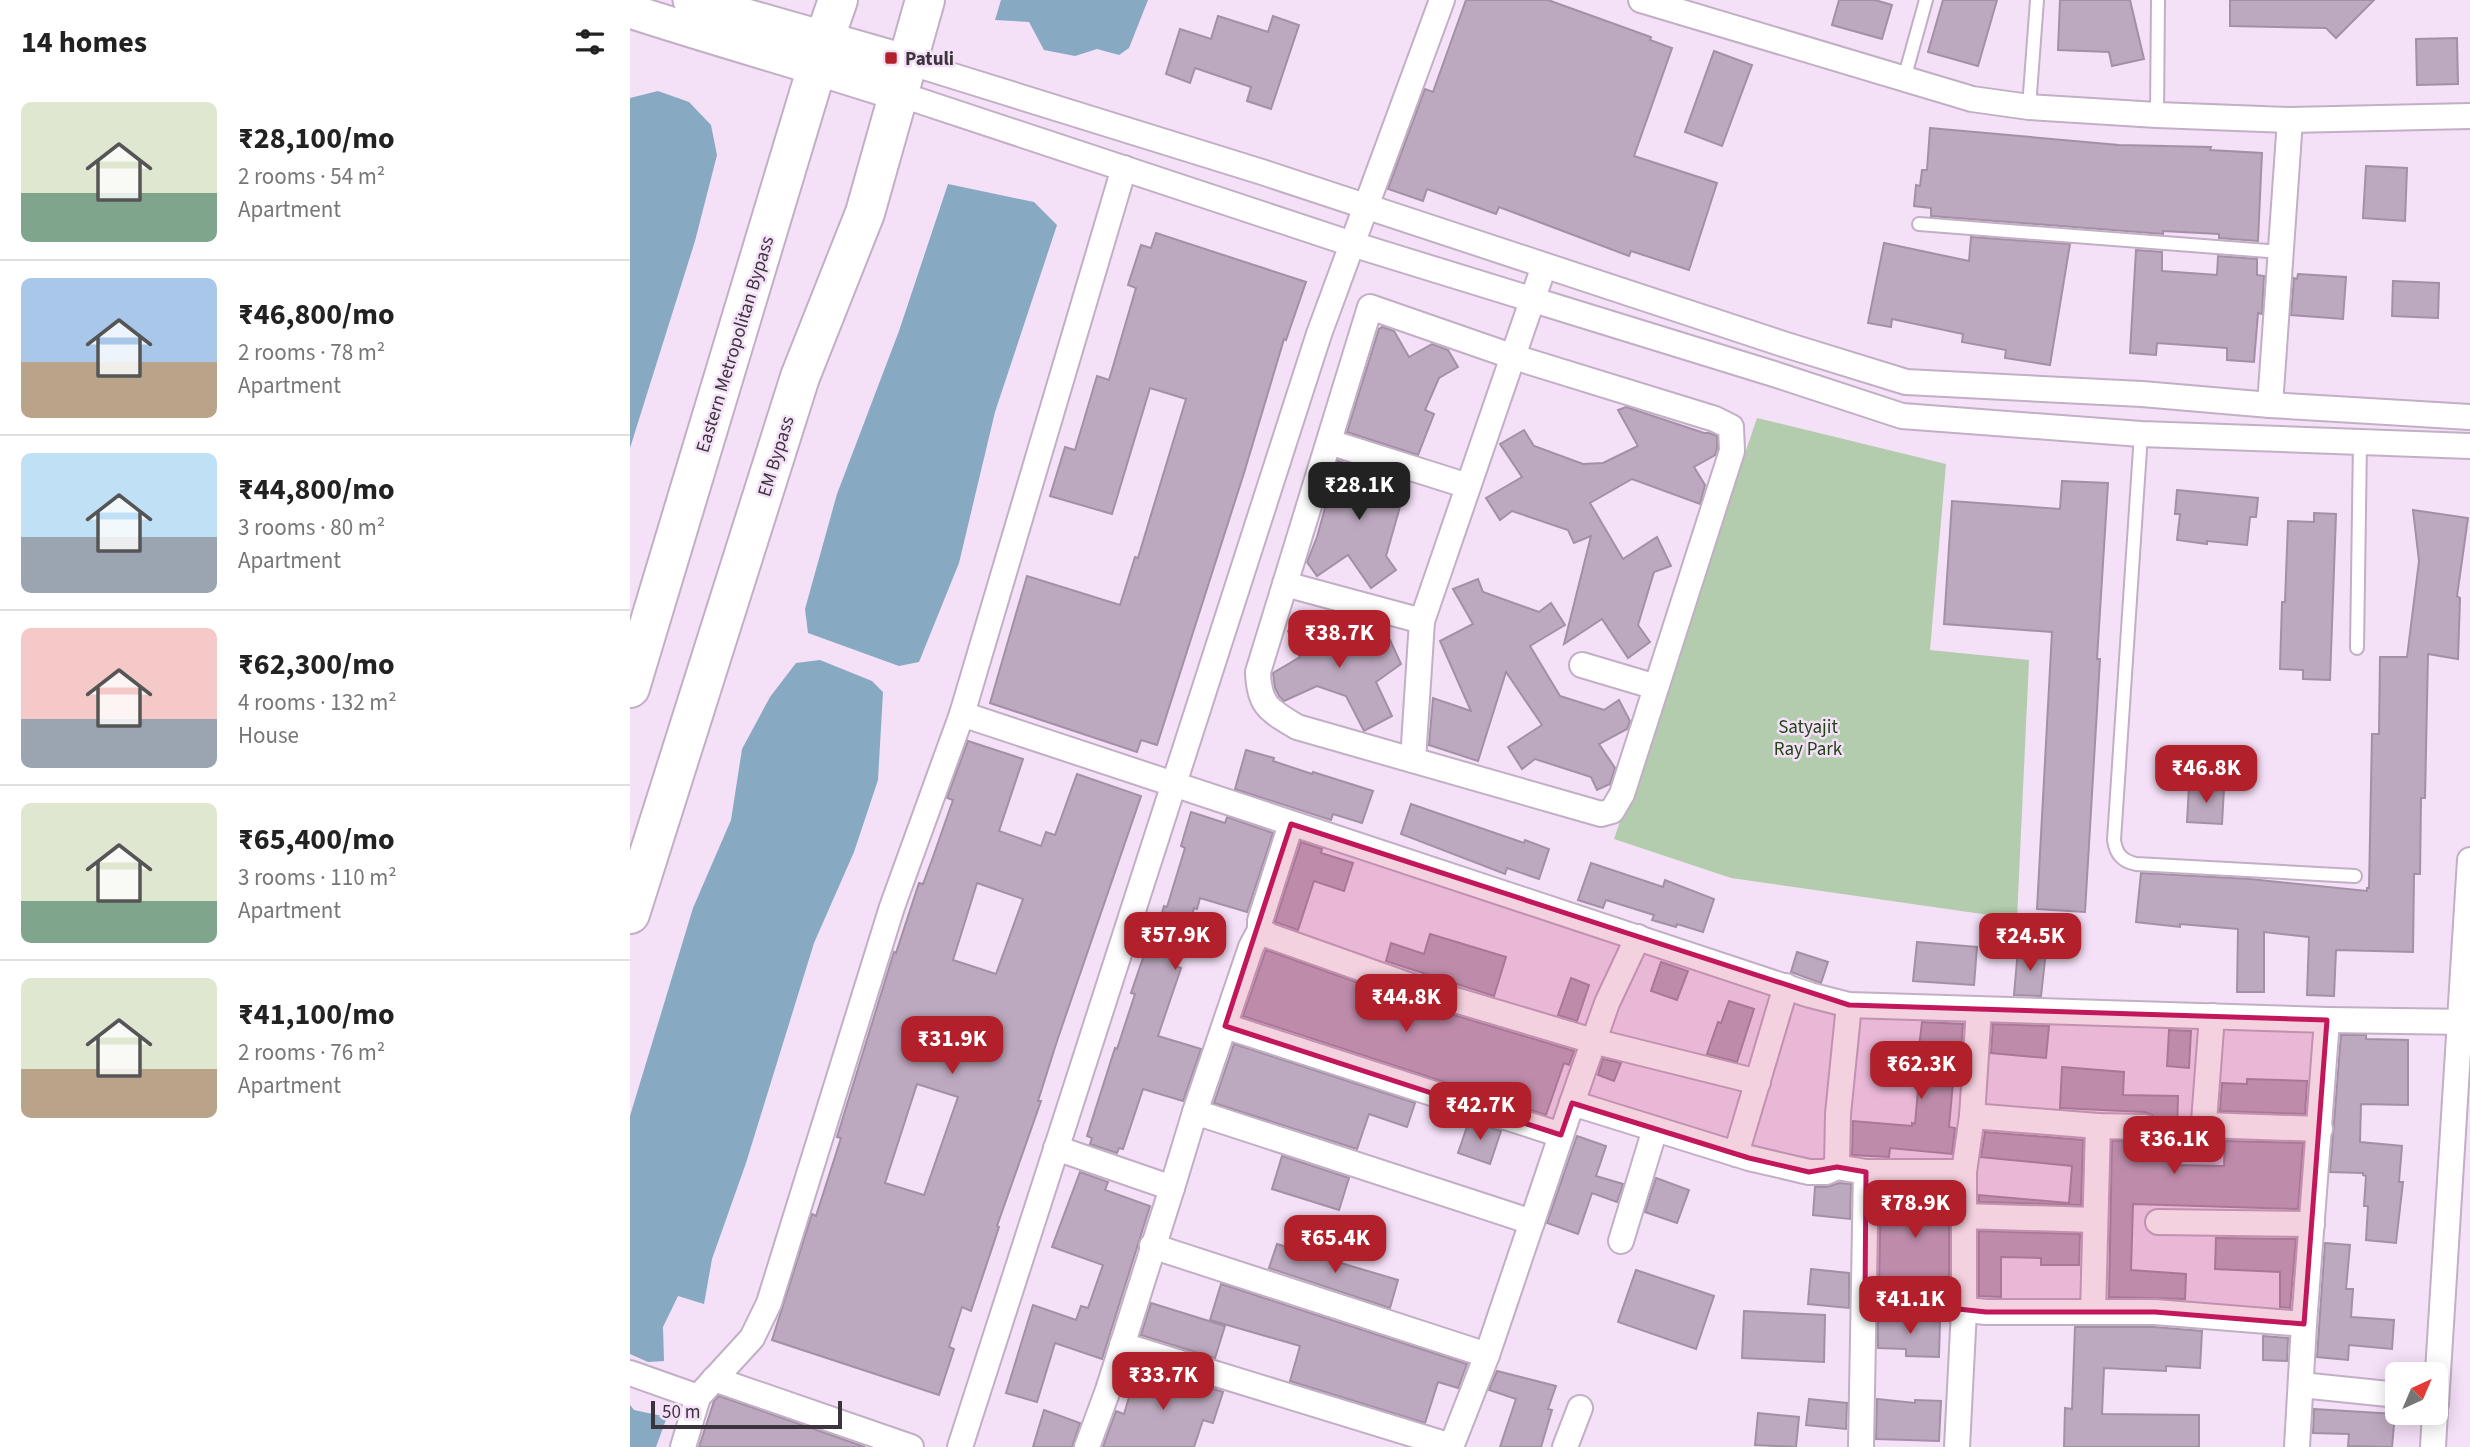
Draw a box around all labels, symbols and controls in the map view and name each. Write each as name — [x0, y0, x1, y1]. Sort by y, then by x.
text: 14 homes — [21, 21, 147, 64]
icon: filters — [571, 23, 609, 61]
place label: Patuli — [905, 46, 954, 73]
marker: Patuli — [883, 50, 899, 66]
text: ₹28,100/mo — [238, 117, 395, 160]
icon: home — [77, 130, 161, 214]
text: 2 rooms · 54 m² — [238, 160, 385, 193]
text: Apartment — [238, 193, 341, 226]
street label: Eastern Metropolitan Bypass — [690, 233, 781, 456]
text: ₹46,800/mo — [238, 293, 395, 336]
icon: home — [77, 306, 161, 390]
text: 2 rooms · 78 m² — [238, 336, 385, 369]
text: Apartment — [238, 369, 341, 402]
street label: EM Bypass — [751, 413, 802, 500]
pin: ₹28.1K — [1302, 462, 1416, 522]
text: ₹44,800/mo — [238, 468, 395, 511]
text: ₹28.1K — [1324, 468, 1394, 501]
icon: home — [77, 481, 161, 565]
text: 3 rooms · 80 m² — [238, 511, 385, 544]
text: Apartment — [238, 544, 341, 577]
pin: ₹38.7K — [1282, 610, 1396, 670]
text: ₹38.7K — [1304, 616, 1374, 649]
text: ₹62,300/mo — [238, 643, 395, 686]
icon: home — [77, 656, 161, 740]
text: 4 rooms · 132 m² — [238, 686, 397, 719]
park label: Satyajit Ray Park — [1774, 714, 1843, 763]
text: House — [238, 719, 299, 752]
pin: ₹46.8K — [2149, 746, 2263, 805]
text: ₹46.8K — [2171, 751, 2241, 784]
text: ₹65,400/mo — [238, 818, 395, 861]
icon: home — [77, 831, 161, 915]
text: 3 rooms · 110 m² — [238, 861, 397, 894]
text: Apartment — [238, 894, 341, 927]
pin: ₹57.9K — [1118, 912, 1232, 972]
pin: ₹24.5K — [1973, 914, 2087, 973]
text: ₹57.9K — [1140, 918, 1210, 951]
text: ₹24.5K — [1995, 919, 2065, 952]
pin: ₹44.8K — [1349, 974, 1463, 1034]
text: ₹44.8K — [1371, 980, 1441, 1013]
text: ₹41,100/mo — [238, 993, 395, 1036]
icon: home — [77, 1006, 161, 1090]
pin: ₹31.9K — [895, 1016, 1009, 1076]
text: ₹31.9K — [917, 1022, 987, 1055]
text: 2 rooms · 76 m² — [238, 1036, 385, 1069]
pin: ₹62.3K — [1864, 1042, 1978, 1101]
text: ₹62.3K — [1886, 1047, 1956, 1080]
text: Apartment — [238, 1069, 341, 1102]
pin: ₹42.7K — [1423, 1082, 1537, 1142]
text: ₹42.7K — [1445, 1088, 1515, 1121]
pin: ₹36.1K — [2117, 1116, 2231, 1176]
text: ₹36.1K — [2139, 1122, 2209, 1155]
pin: ₹78.9K — [1858, 1180, 1972, 1240]
text: ₹78.9K — [1880, 1186, 1950, 1219]
pin: ₹65.4K — [1278, 1216, 1392, 1275]
text: ₹65.4K — [1300, 1221, 1370, 1254]
pin: ₹41.1K — [1853, 1276, 1967, 1336]
text: ₹41.1K — [1875, 1282, 1945, 1315]
pin: ₹33.7K — [1106, 1352, 1220, 1412]
text: ₹33.7K — [1128, 1358, 1198, 1391]
north arrow — [2385, 1362, 2448, 1424]
map controls — [2385, 1362, 2448, 1425]
scale bar — [651, 1398, 842, 1430]
text: 50 m — [662, 1399, 700, 1426]

